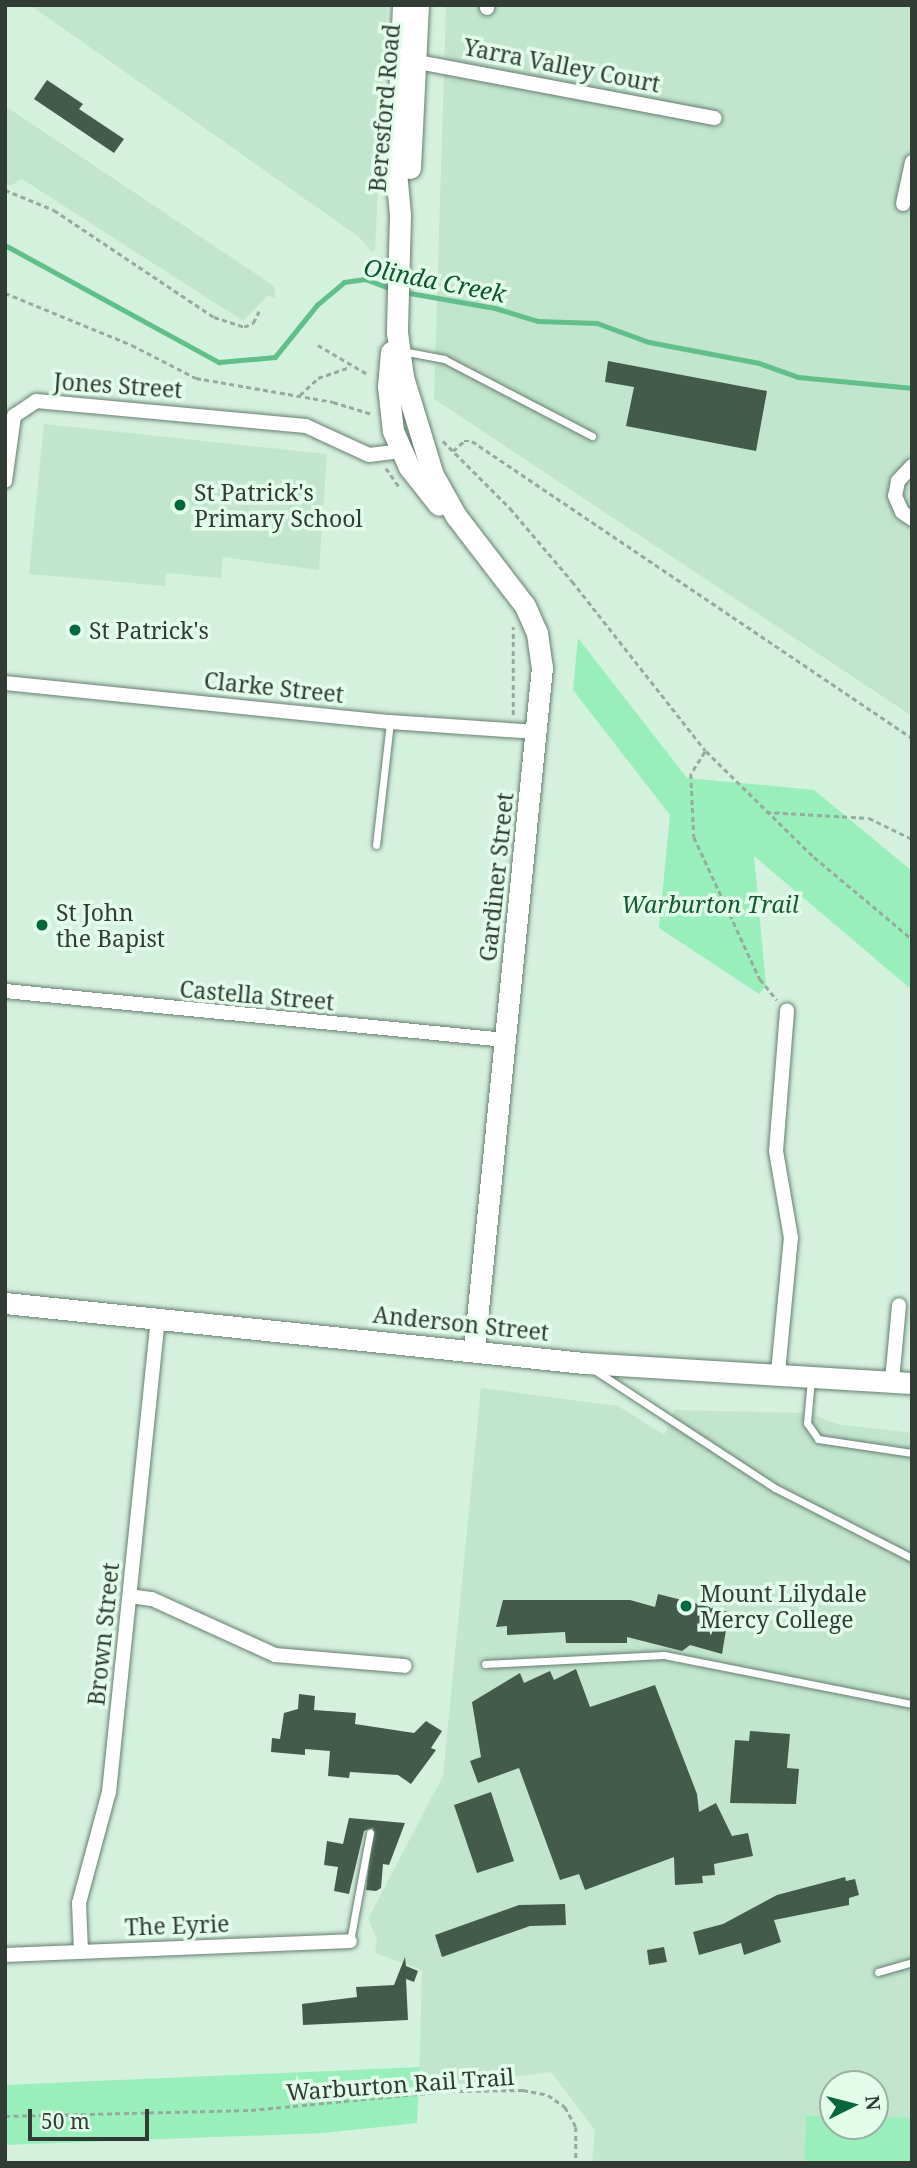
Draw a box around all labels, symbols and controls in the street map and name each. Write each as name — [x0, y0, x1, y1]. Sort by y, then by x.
street label: Beresford Road — [363, 23, 405, 193]
street label: Yarra Valley Court — [461, 32, 663, 98]
water label: Olinda Creek — [362, 252, 508, 308]
street label: Jones Street — [53, 367, 183, 403]
place label: St Patrick's Primary School — [194, 478, 363, 532]
marker: St Patrick's Primary School — [172, 497, 188, 513]
place label: St Patrick's — [89, 616, 209, 644]
marker: St Patrick's — [67, 622, 83, 638]
street label: Clarke Street — [203, 666, 345, 708]
street label: Gardiner Street — [473, 791, 519, 963]
park label: Warburton Trail — [621, 890, 799, 918]
place label: St John the Bapist — [56, 898, 165, 952]
marker: St John the Bapist — [34, 917, 50, 933]
street label: Castella Street — [179, 974, 335, 1016]
street label: Anderson Street — [372, 1300, 550, 1346]
street label: Brown Street — [82, 1561, 124, 1707]
place label: Mount Lilydale Mercy College — [700, 1579, 867, 1633]
marker: Mount Lilydale Mercy College — [678, 1598, 694, 1614]
street label: The Eyrie — [124, 1909, 230, 1941]
street label: Warburton Rail Trail — [285, 2062, 515, 2106]
north arrow — [819, 2070, 889, 2140]
scale bar — [32, 2094, 152, 2138]
text: N — [859, 2094, 887, 2112]
text: 50 m — [41, 2107, 90, 2135]

